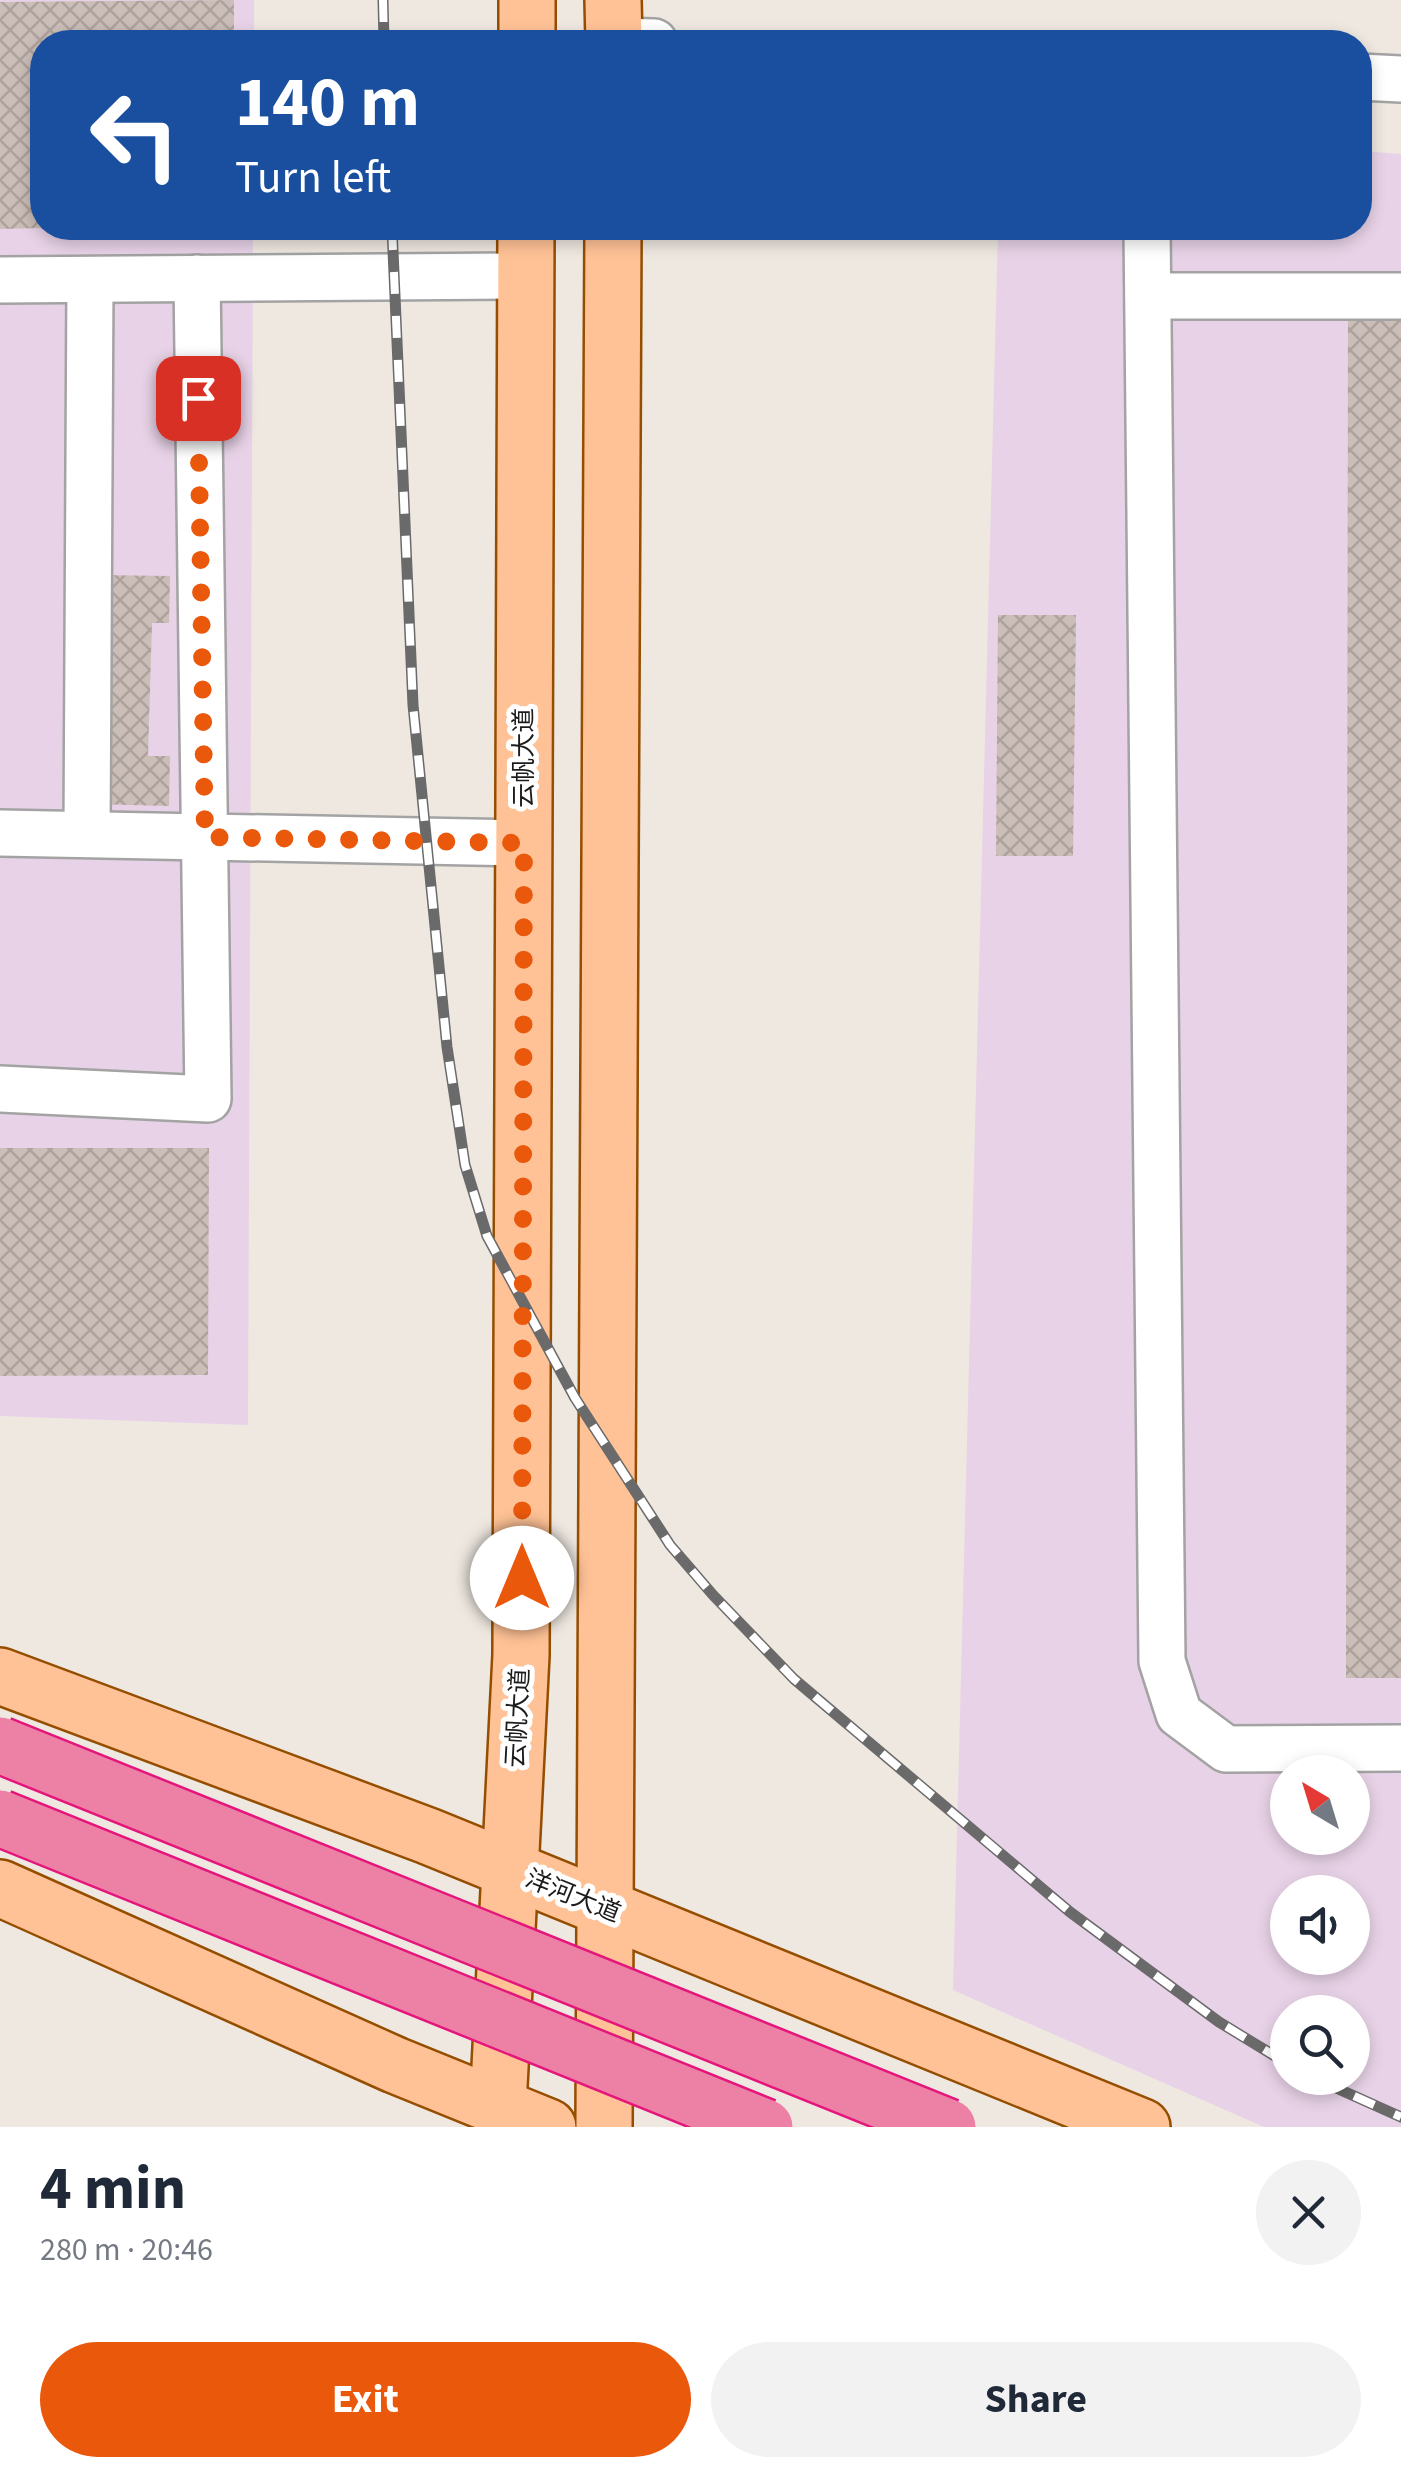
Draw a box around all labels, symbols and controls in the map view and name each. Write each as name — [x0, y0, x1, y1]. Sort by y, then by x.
text: 140 m — [235, 53, 420, 153]
icon: left — [70, 70, 200, 200]
text: Turn left — [235, 146, 391, 210]
pin — [156, 356, 241, 441]
icon: arrive — [171, 371, 226, 426]
street label: 云帆大道 — [506, 708, 542, 808]
position arrow — [470, 1526, 574, 1630]
street label: 云帆大道 — [497, 1667, 539, 1769]
north arrow — [1270, 1755, 1370, 1855]
map controls — [1270, 1755, 1370, 2095]
street label: 洋河大道 — [520, 1861, 626, 1931]
button: sound — [1270, 1875, 1370, 1975]
button: search — [1270, 1995, 1370, 2095]
text: 4 min — [40, 2147, 186, 2232]
button: close — [1256, 2160, 1361, 2265]
text: 280 m · 20:46 — [40, 2227, 213, 2273]
button: Exit — [40, 2342, 691, 2457]
button: Share — [711, 2342, 1361, 2457]

